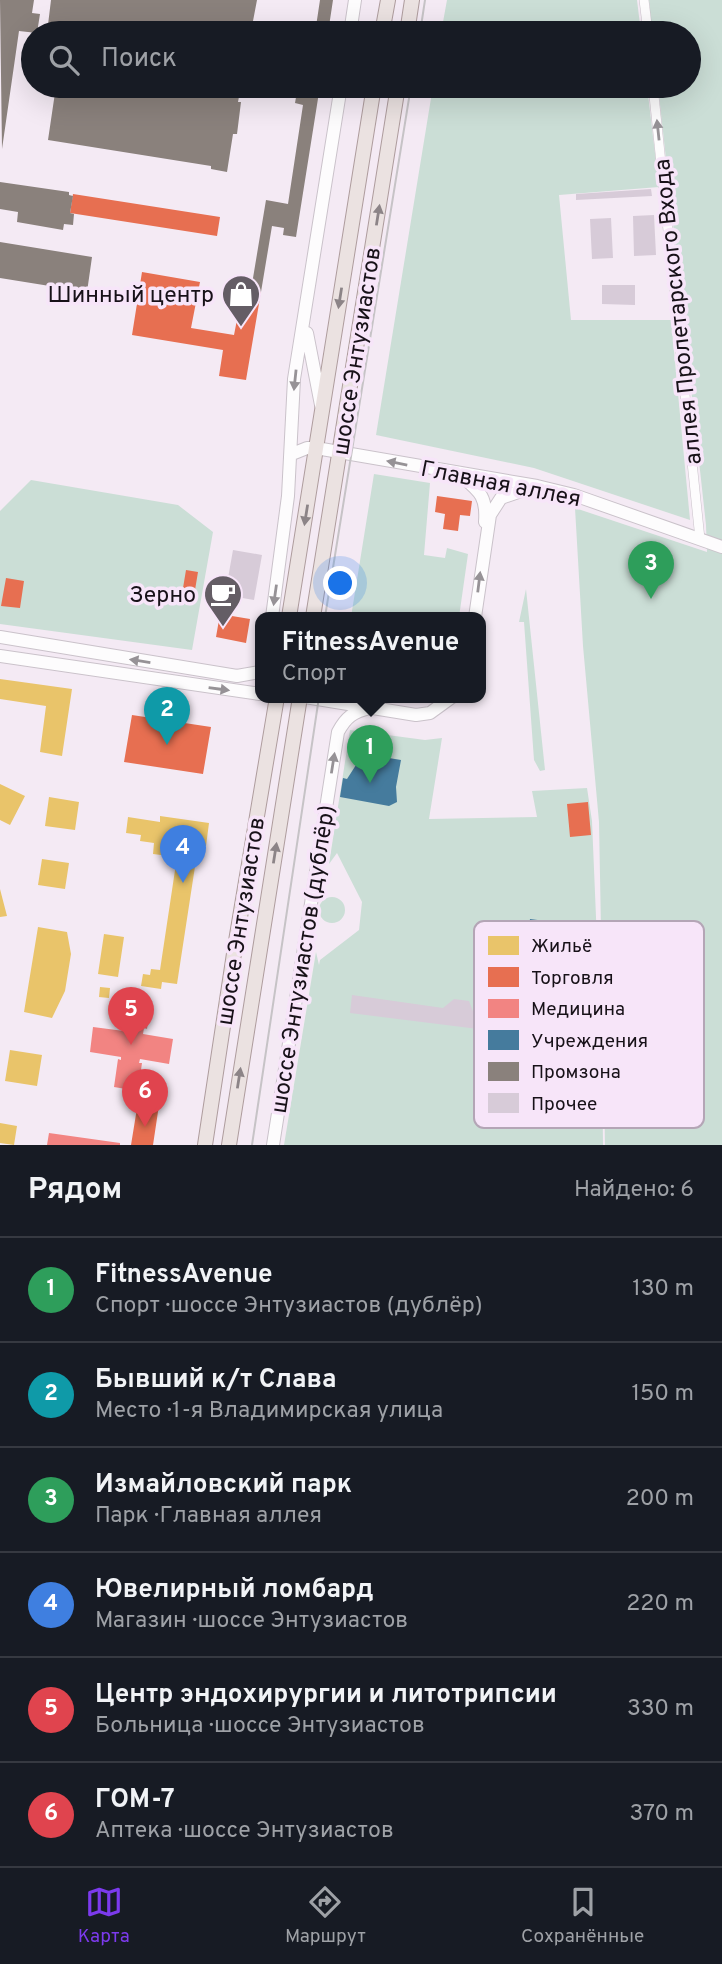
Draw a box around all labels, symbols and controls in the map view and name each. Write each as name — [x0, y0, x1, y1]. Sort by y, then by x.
search box — [21, 21, 701, 98]
icon: search — [45, 41, 83, 79]
text: Поиск — [101, 43, 177, 76]
one-way arrow — [652, 119, 663, 141]
street label: аллея Пролетарского Входа — [649, 157, 710, 466]
one-way arrow — [373, 204, 384, 226]
street label: шоссе Энтузиастов — [328, 245, 389, 458]
shop icon: Шинный центр — [220, 273, 262, 328]
place label: Шинный центр — [48, 282, 214, 311]
one-way arrow — [334, 287, 345, 309]
one-way arrow — [289, 369, 300, 391]
street label: Главная аллея — [418, 456, 583, 515]
one-way arrow — [386, 457, 408, 468]
one-way arrow — [300, 504, 311, 526]
pin: 3 — [628, 541, 674, 599]
your location — [323, 566, 357, 600]
one-way arrow — [474, 571, 485, 593]
cafe icon: Зерно — [202, 573, 244, 628]
place label: Зерно — [129, 582, 196, 611]
one-way arrow — [269, 584, 280, 606]
popup — [255, 612, 486, 703]
text: FitnessAvenue — [282, 627, 459, 660]
one-way arrow — [129, 655, 151, 666]
text: Спорт — [282, 660, 347, 689]
one-way arrow — [208, 683, 230, 694]
pin: 2 — [144, 687, 190, 745]
pin: 1 — [347, 725, 393, 783]
one-way arrow — [328, 752, 339, 774]
street label: шоссе Энтузиастов (дублёр) — [266, 803, 343, 1116]
street label: шоссе Энтузиастов — [212, 815, 273, 1028]
pin: 4 — [160, 825, 206, 883]
one-way arrow — [270, 842, 281, 864]
legend — [474, 921, 704, 1128]
text: Жильё — [531, 935, 592, 959]
text: Торговля — [531, 967, 614, 991]
pin: 5 — [108, 987, 154, 1045]
text: Медицина — [531, 998, 625, 1022]
text: Учреждения — [531, 1030, 648, 1054]
text: Промзона — [531, 1061, 621, 1085]
one-way arrow — [234, 1066, 245, 1088]
pin: 6 — [122, 1069, 168, 1127]
text: Прочее — [531, 1093, 597, 1117]
text: Рядом — [28, 1172, 122, 1209]
text: Найдено: 6 — [574, 1176, 694, 1205]
text: FitnessAvenue — [95, 1259, 273, 1292]
text: 1 — [46, 1275, 56, 1304]
text: 130 m — [632, 1275, 694, 1304]
text: Спорт · шоссе Энтузиастов (дублёр) — [95, 1292, 483, 1321]
text: Бывший к/т Слава — [95, 1364, 336, 1397]
text: 2 — [44, 1380, 58, 1409]
text: 150 m — [632, 1380, 694, 1409]
text: Место · 1-я Владимирская улица — [95, 1397, 443, 1426]
text: Измайловский парк — [95, 1469, 352, 1502]
text: 3 — [44, 1485, 58, 1514]
text: 200 m — [626, 1485, 694, 1514]
text: Парк · Главная аллея — [95, 1502, 322, 1531]
text: Ювелирный ломбард — [95, 1574, 373, 1607]
text: 4 — [44, 1590, 58, 1619]
text: 220 m — [626, 1590, 694, 1619]
text: Магазин · шоссе Энтузиастов — [95, 1607, 408, 1636]
text: Центр эндохирургии и литотрипсии — [95, 1679, 557, 1712]
text: 5 — [44, 1695, 58, 1724]
text: 330 m — [627, 1695, 694, 1724]
text: Больница · шоссе Энтузиастов — [95, 1712, 425, 1741]
text: ГОМ-7 — [95, 1784, 175, 1817]
text: 6 — [44, 1800, 58, 1829]
text: 370 m — [629, 1800, 694, 1829]
text: Аптека · шоссе Энтузиастов — [95, 1817, 394, 1846]
tab: Карта — [78, 1883, 130, 1949]
tab: Маршрут — [285, 1883, 366, 1949]
tab: Сохранённые — [521, 1883, 644, 1949]

